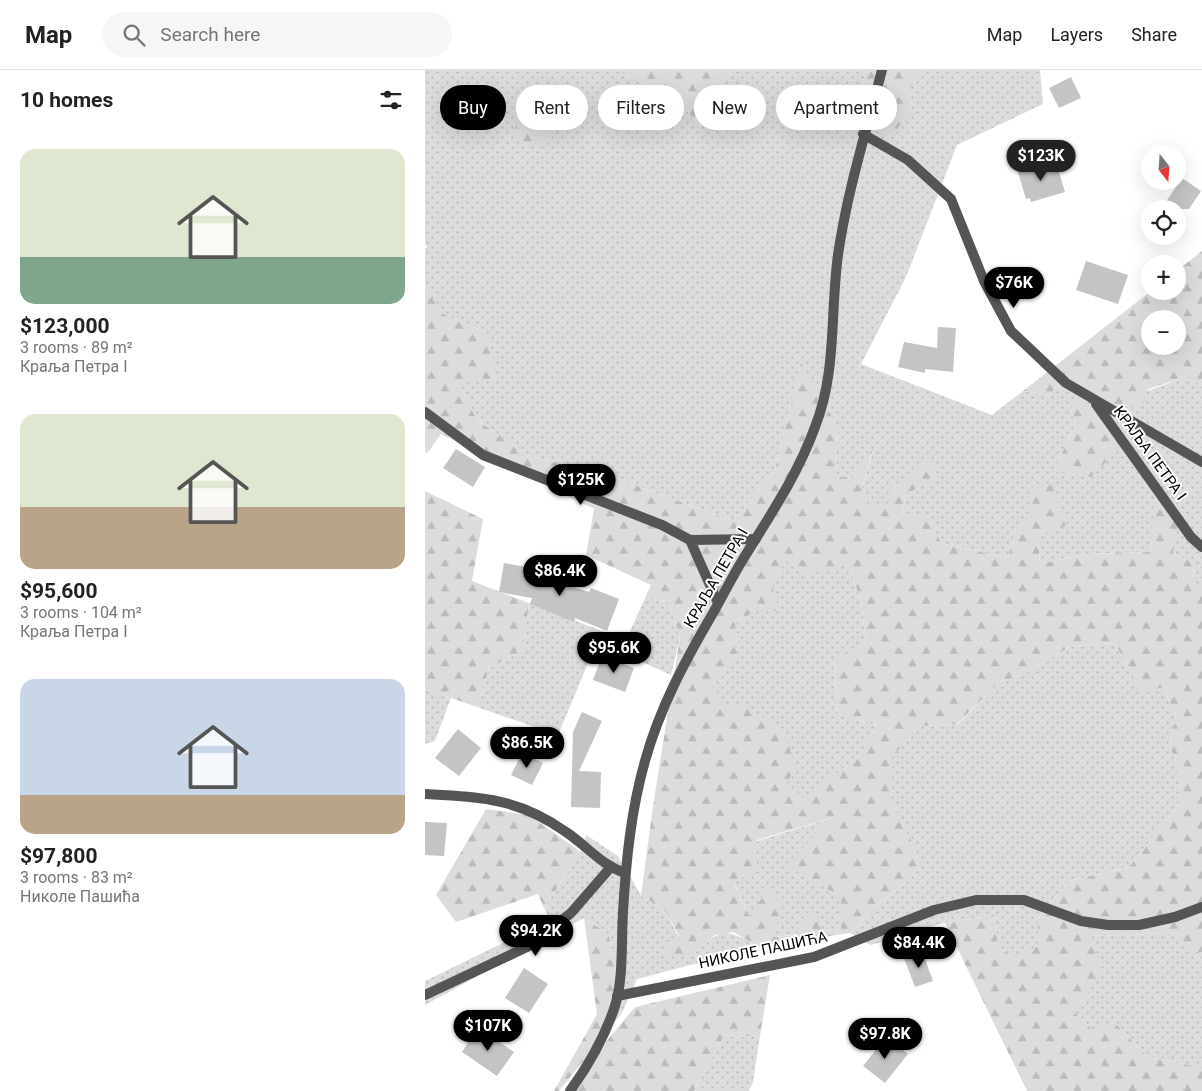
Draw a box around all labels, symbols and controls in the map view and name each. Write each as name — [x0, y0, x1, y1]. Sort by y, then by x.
search box — [102, 12, 452, 57]
text: Map — [25, 21, 72, 49]
icon: search — [120, 21, 148, 49]
text: Search here — [160, 23, 260, 46]
text: Map — [987, 24, 1022, 45]
text: Layers — [1050, 24, 1103, 45]
text: Share — [1131, 24, 1177, 45]
chip: Buy — [440, 85, 506, 130]
chip: Rent — [516, 85, 588, 130]
chip: Filters — [598, 85, 684, 130]
chip: New — [694, 85, 766, 130]
chip: Apartment — [776, 85, 897, 130]
icon: filters — [377, 86, 405, 114]
text: 10 homes — [20, 88, 113, 112]
pin: $123K — [1006, 140, 1076, 182]
north arrow — [1141, 145, 1186, 190]
map controls — [1141, 145, 1186, 355]
text: $123K — [1018, 146, 1064, 165]
icon: home — [168, 182, 258, 272]
button: locate — [1141, 200, 1186, 245]
button: + — [1141, 255, 1186, 300]
pin: $76K — [984, 266, 1044, 309]
text: $76K — [995, 273, 1033, 292]
button: − — [1141, 310, 1186, 355]
text: $123,000 — [20, 314, 110, 338]
text: 3 rooms · 89 m² — [20, 338, 133, 357]
text: Краља Петра I — [20, 357, 128, 376]
street label: КРАЉА ПЕТРА I — [1110, 402, 1190, 504]
icon: home — [168, 447, 258, 537]
pin: $125K — [546, 464, 616, 506]
text: $125K — [558, 470, 604, 489]
street label: КРАЉА ПЕТРА I — [680, 525, 752, 631]
pin: $86.4K — [519, 554, 601, 597]
text: $86.4K — [534, 561, 586, 580]
text: $95,600 — [20, 579, 97, 603]
text: 3 rooms · 104 m² — [20, 603, 142, 622]
text: Краља Петра I — [20, 622, 128, 641]
pin: $95.6K — [573, 632, 655, 674]
text: $95.6K — [588, 638, 640, 657]
icon: home — [168, 712, 258, 802]
pin: $86.5K — [486, 726, 568, 769]
text: $86.5K — [501, 733, 553, 752]
text: $97,800 — [20, 844, 97, 868]
text: 3 rooms · 83 m² — [20, 868, 133, 887]
text: Николе Пашића — [20, 887, 140, 906]
pin: $94.2K — [495, 914, 577, 957]
text: $94.2K — [510, 921, 562, 940]
pin: $84.4K — [878, 926, 960, 969]
street label: НИКОЛЕ ПАШИЋА — [697, 928, 829, 972]
text: $84.4K — [893, 933, 945, 952]
pin: $107K — [453, 1010, 523, 1052]
text: $107K — [465, 1016, 511, 1035]
pin: $97.8K — [844, 1018, 926, 1060]
text: $97.8K — [859, 1024, 911, 1043]

